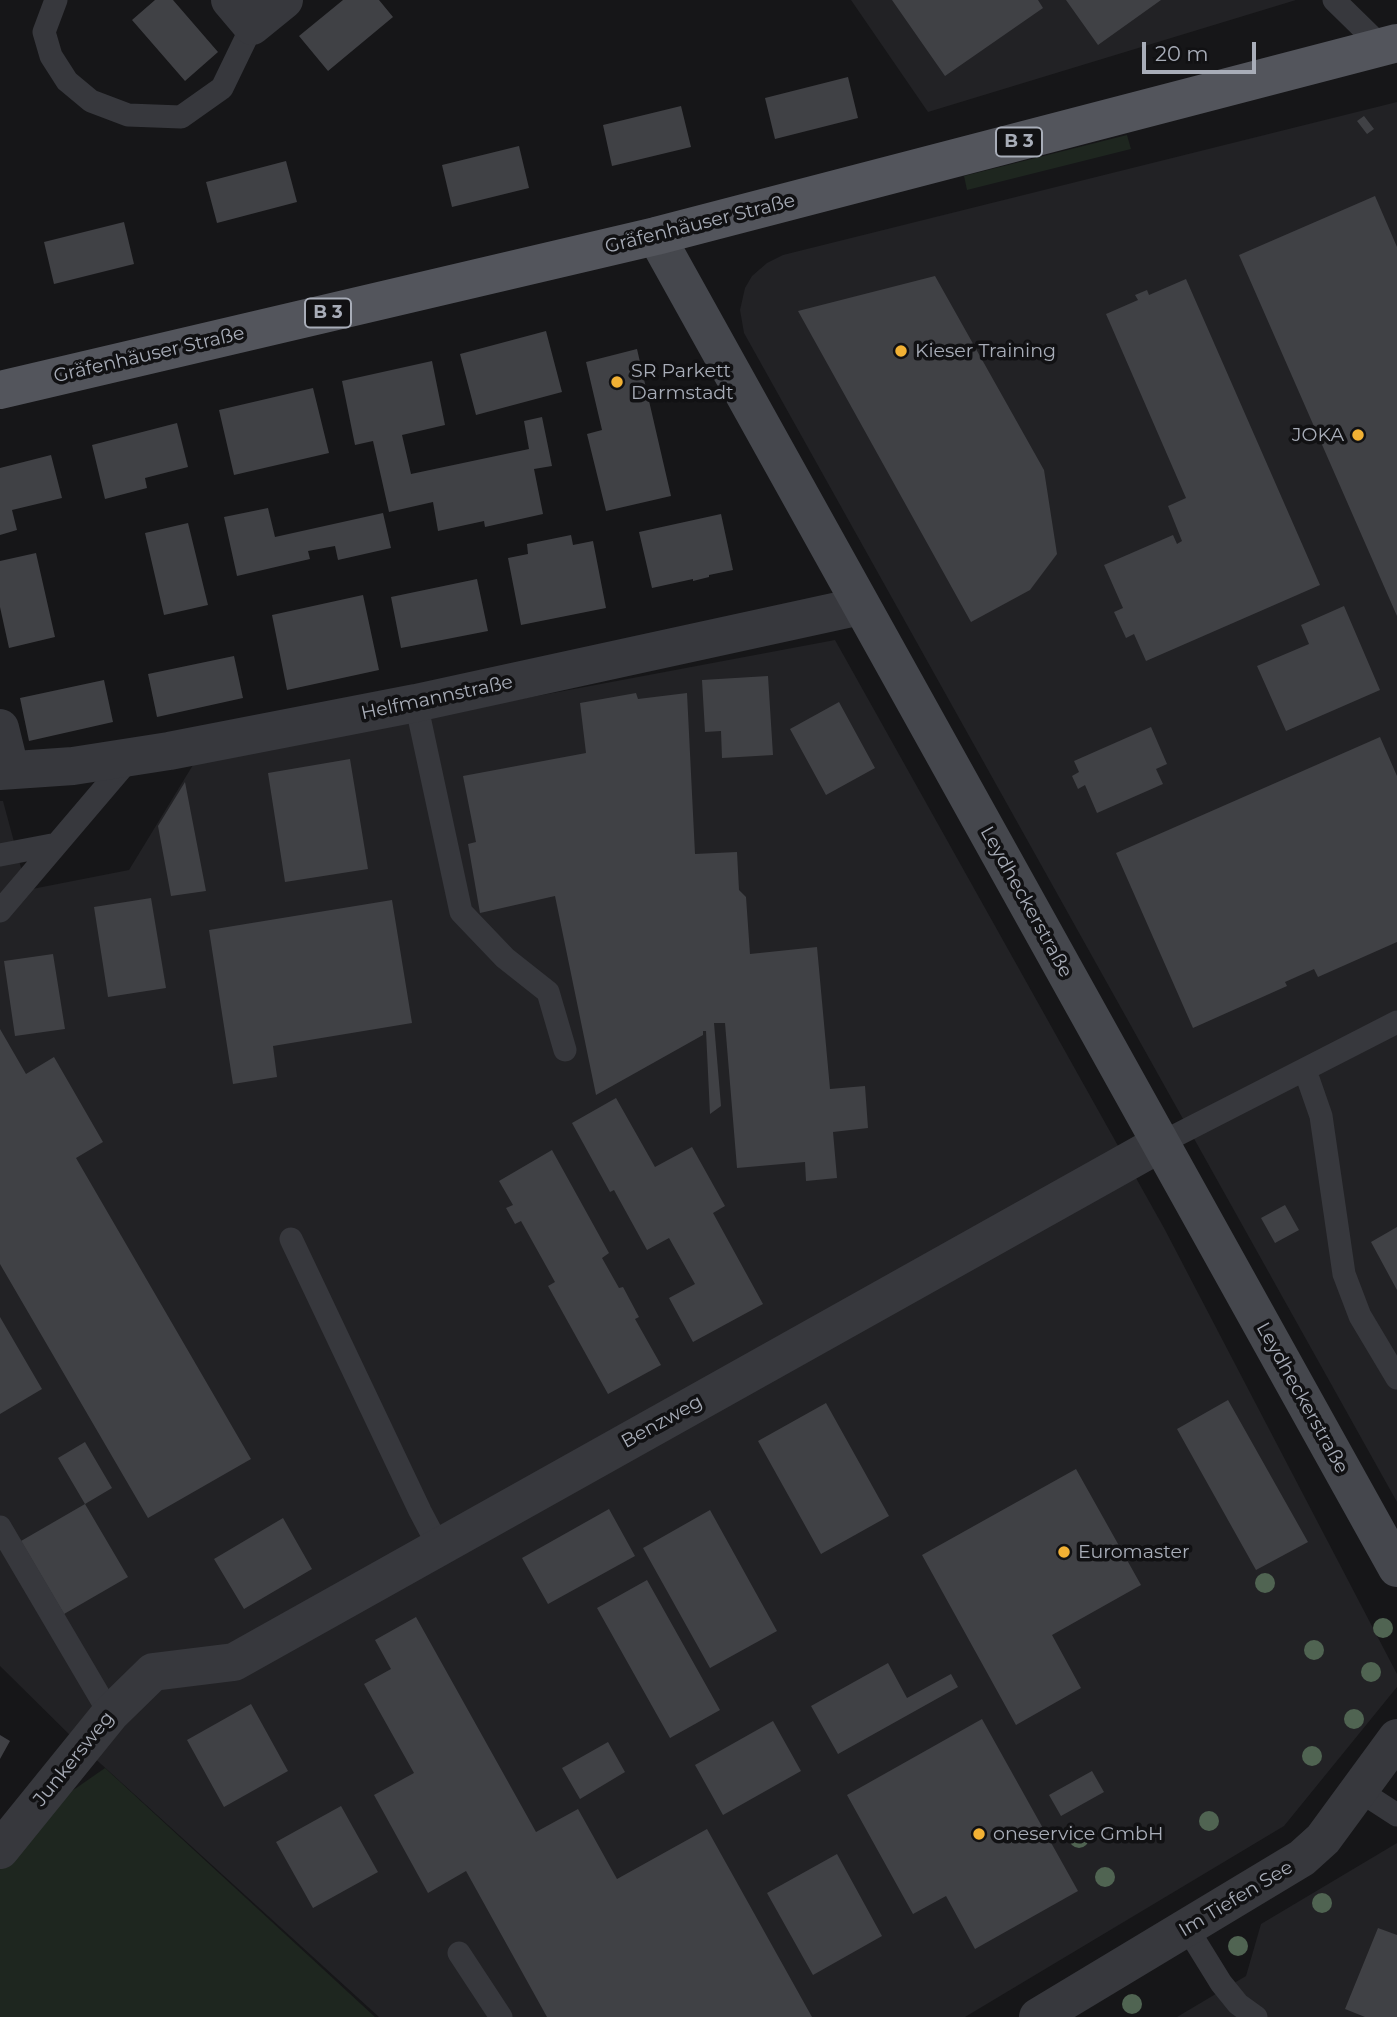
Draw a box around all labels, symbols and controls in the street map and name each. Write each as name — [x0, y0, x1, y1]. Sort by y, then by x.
scale bar — [1145, 28, 1259, 72]
text: 20 m — [1155, 41, 1209, 66]
road number: B 3 — [996, 127, 1042, 156]
street label: Gräfenhäuser Straße — [603, 189, 797, 259]
road number: B 3 — [305, 298, 351, 328]
street label: Gräfenhäuser Straße — [51, 322, 247, 388]
place label: Kieser Training — [915, 340, 1056, 362]
marker: Kieser Training — [893, 343, 909, 359]
place label: SR Parkett Darmstadt — [631, 360, 734, 404]
marker: SR Parkett Darmstadt — [609, 374, 625, 390]
place label: JOKA — [1292, 424, 1344, 446]
marker: JOKA — [1350, 427, 1366, 443]
street label: Helfmannstraße — [359, 671, 515, 725]
street label: Leydheckerstraße — [975, 822, 1077, 982]
street label: Leydheckerstraße — [1251, 1318, 1353, 1478]
street label: Benzweg — [618, 1390, 706, 1454]
place label: Euromaster — [1078, 1541, 1190, 1563]
marker: Euromaster — [1056, 1544, 1072, 1560]
street label: Junkersweg — [29, 1707, 119, 1811]
place label: oneservice GmbH — [993, 1823, 1163, 1845]
marker: oneservice GmbH — [971, 1826, 987, 1842]
street label: Im Tiefen See — [1175, 1856, 1297, 1942]

